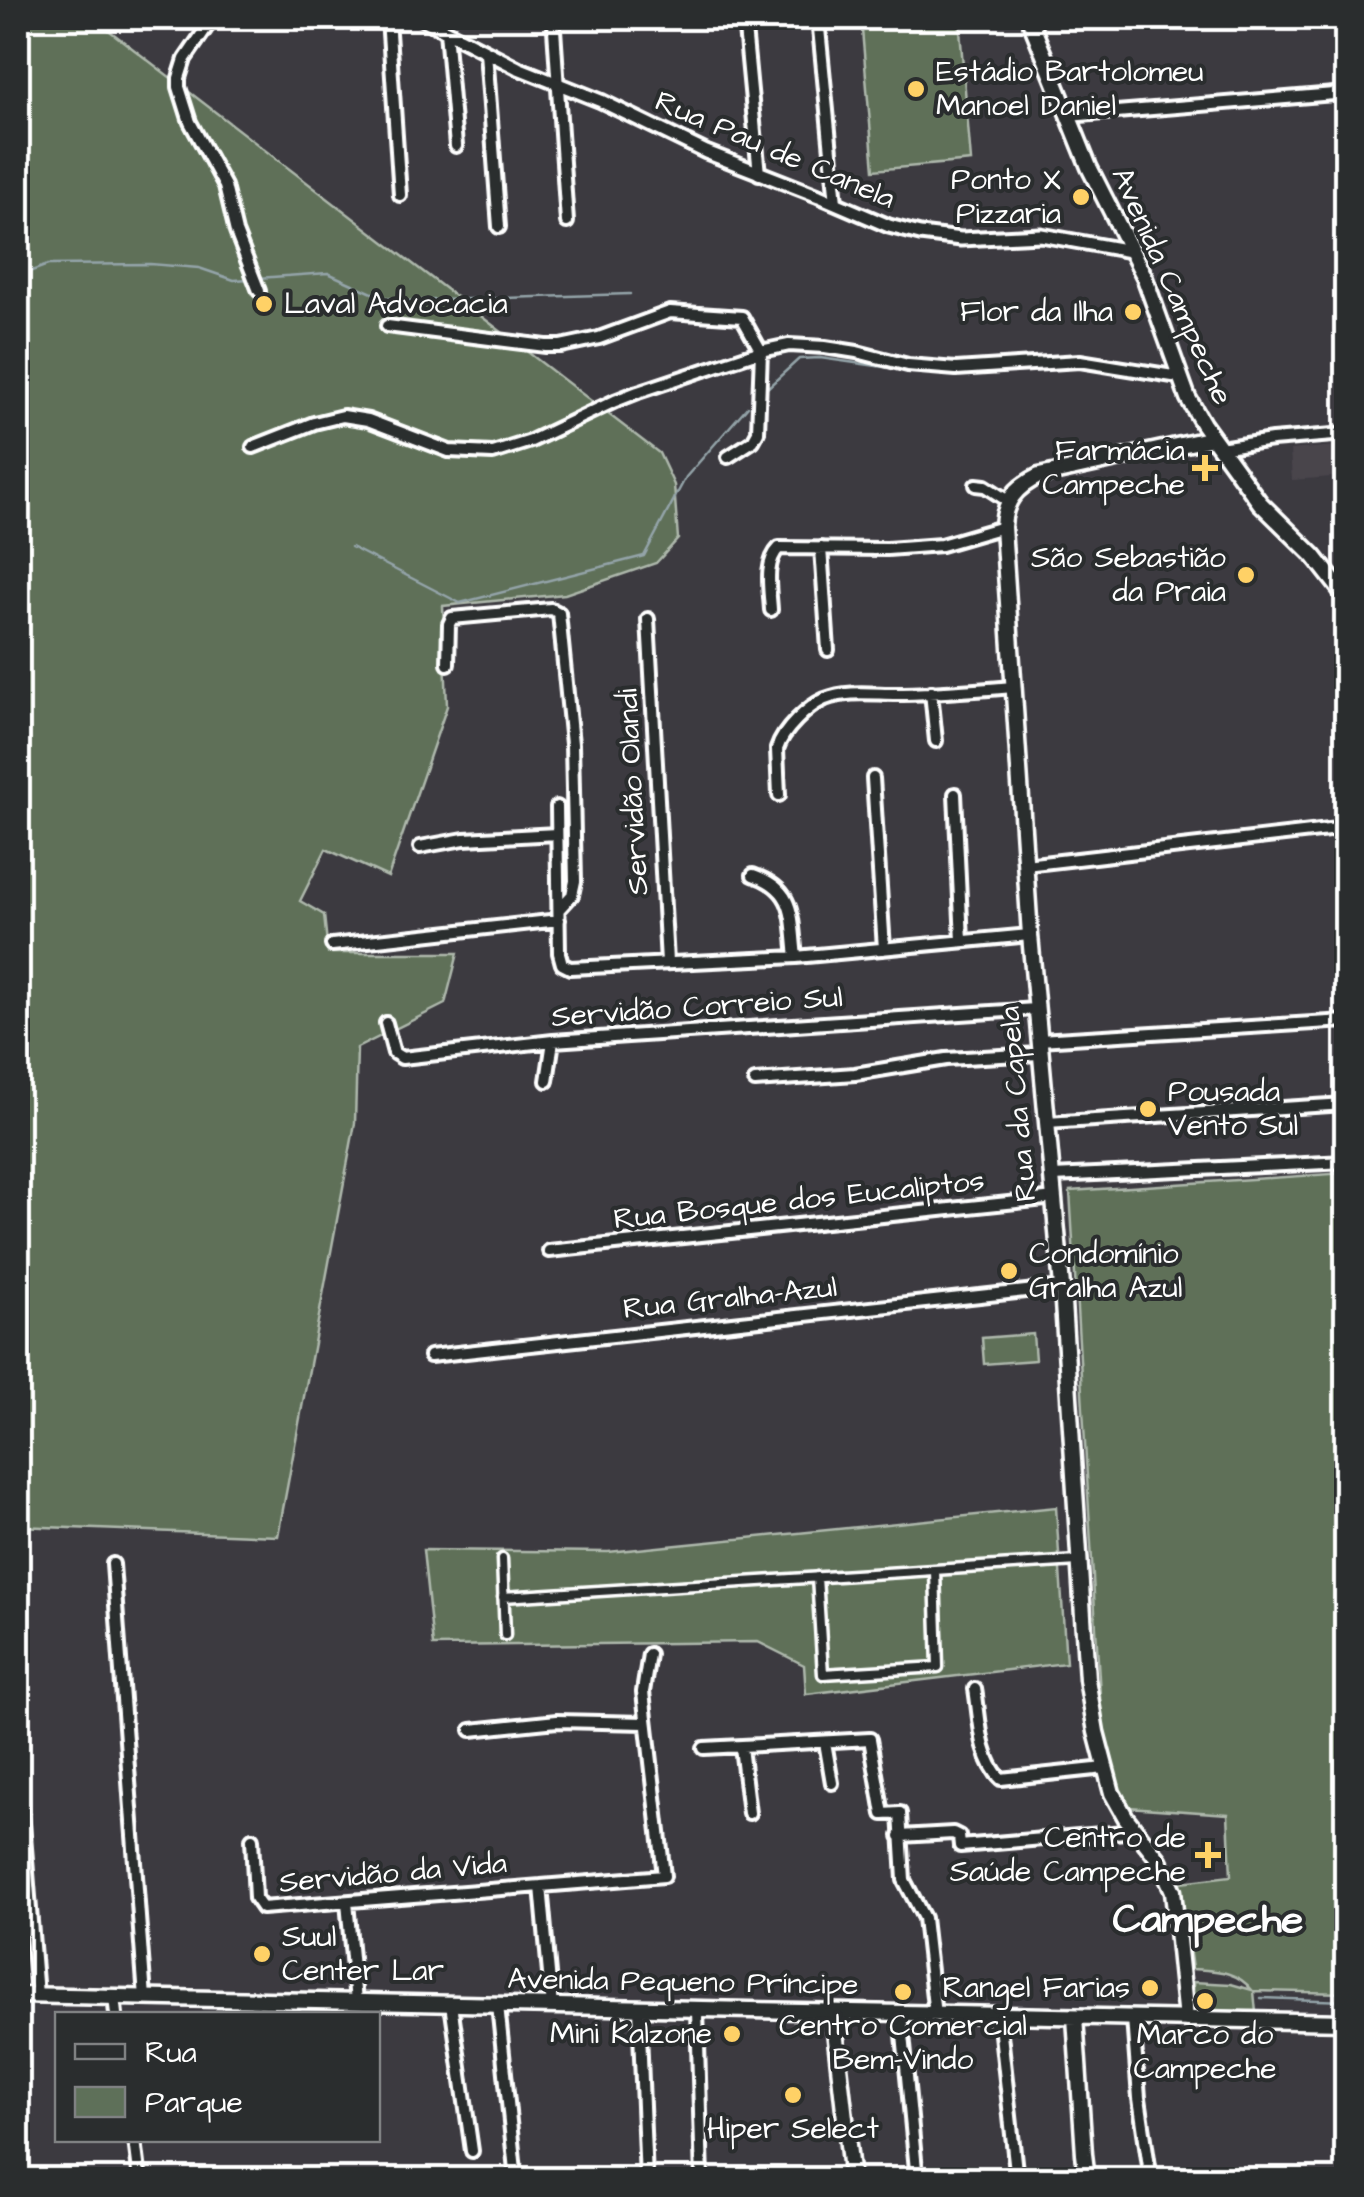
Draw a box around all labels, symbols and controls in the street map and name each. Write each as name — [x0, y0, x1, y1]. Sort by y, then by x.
place label: Estádio Bartolomeu Manoel Daniel — [936, 51, 1204, 127]
marker: Estádio Bartolomeu Manoel Daniel — [905, 78, 927, 100]
street label: Rua Pau de Canela — [649, 80, 901, 220]
place label: Ponto X Pizzaria — [951, 159, 1061, 235]
street label: Avenida Campeche — [1101, 160, 1243, 412]
marker: Ponto X Pizzaria — [1070, 186, 1092, 208]
place label: Laval Advocacia — [284, 283, 508, 325]
place label: Flor da Ilha — [960, 291, 1113, 333]
marker: Laval Advocacia — [253, 293, 275, 315]
marker: Flor da Ilha — [1122, 301, 1144, 323]
place label: Farmácia Campeche — [1042, 430, 1185, 506]
marker: Farmácia Campeche — [1194, 457, 1216, 479]
place label: São Sebastião da Praia — [1031, 537, 1226, 613]
marker: São Sebastião da Praia — [1235, 564, 1257, 586]
street label: Servidão Olandi — [607, 687, 659, 896]
street label: Servidão Correio Sul — [550, 976, 844, 1038]
street label: Rua da Capela — [989, 1005, 1047, 1203]
place label: Pousada Vento Sul — [1168, 1071, 1298, 1147]
marker: Pousada Vento Sul — [1137, 1098, 1159, 1120]
street label: Rua Bosque dos Eucaliptos — [612, 1160, 986, 1240]
place label: Condomínio Gralha Azul — [1029, 1233, 1182, 1309]
marker: Condomínio Gralha Azul — [998, 1260, 1020, 1282]
street label: Rua Gralha-Azul — [621, 1266, 839, 1330]
place label: Centro de Saúde Campeche — [950, 1817, 1186, 1893]
street label: Servidão da Vida — [277, 1842, 509, 1904]
marker: Centro de Saúde Campeche — [1195, 1842, 1221, 1868]
district label: Campeche — [1113, 1893, 1303, 1948]
place label: Suul Center Lar — [282, 1916, 444, 1992]
marker: Suul Center Lar — [251, 1943, 273, 1965]
street label: Avenida Pequeno Príncipe — [507, 1958, 859, 2006]
place label: Rangel Farias — [942, 1967, 1130, 2010]
marker: Rangel Farias — [1139, 1977, 1161, 1999]
marker: Centro Comercial Bem-Vindo — [892, 1981, 914, 2003]
marker: Marco do Campeche — [1194, 1990, 1216, 2012]
place label: Centro Comercial Bem-Vindo — [779, 2005, 1027, 2081]
legend — [55, 2012, 380, 2142]
place label: Mini Kalzone — [550, 2013, 712, 2055]
place label: Marco do Campeche — [1134, 2014, 1276, 2090]
marker: Mini Kalzone — [721, 2023, 743, 2045]
text: Rua — [145, 2032, 197, 2074]
text: Parque — [145, 2082, 243, 2124]
marker: Hiper Select — [782, 2084, 804, 2106]
place label: Hiper Select — [707, 2108, 879, 2150]

